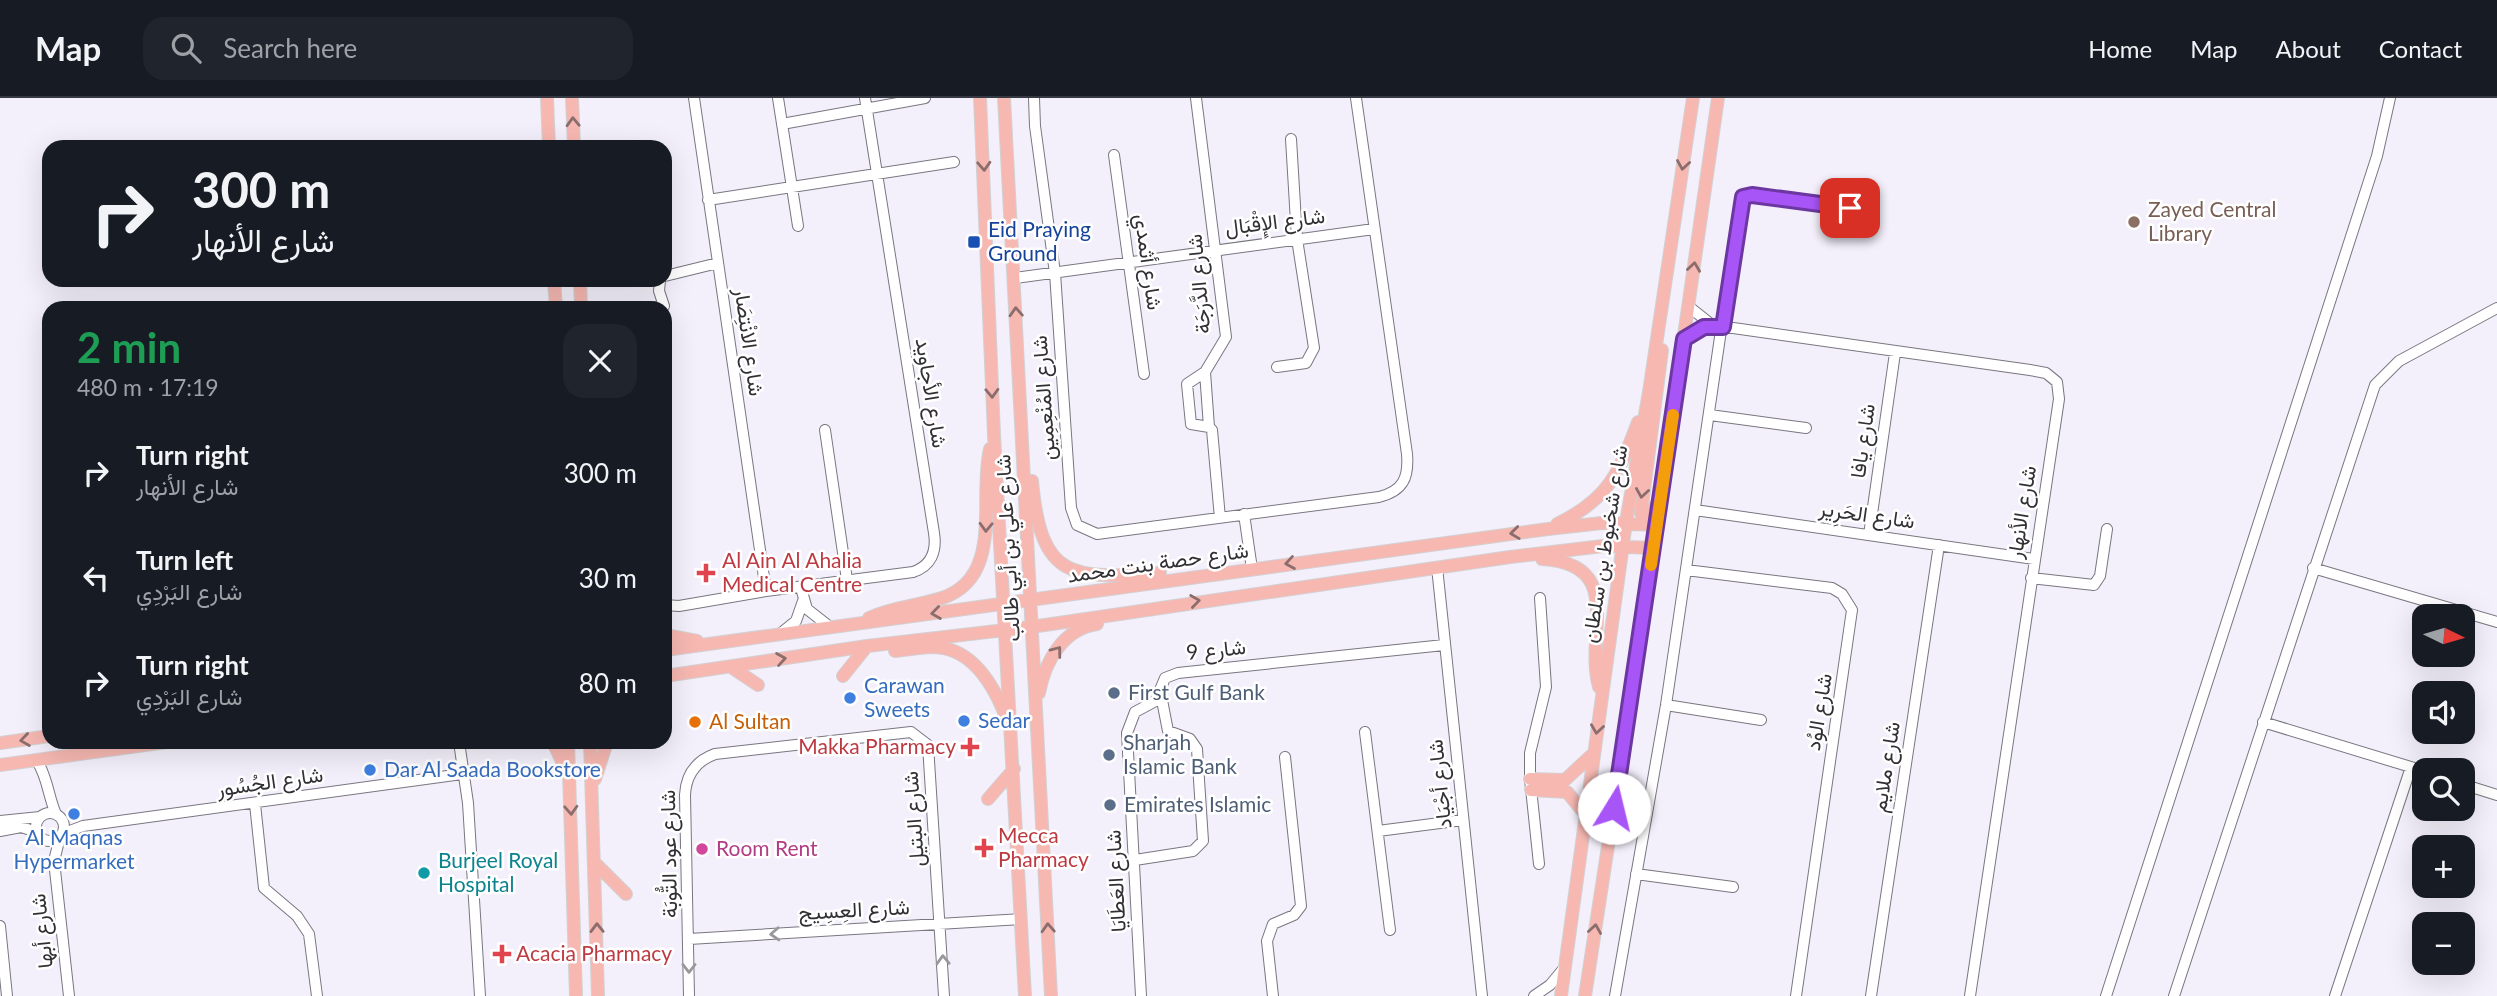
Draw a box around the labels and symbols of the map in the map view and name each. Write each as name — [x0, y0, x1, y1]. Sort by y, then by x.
one-way arrow — [566, 117, 581, 128]
one-way arrow — [1676, 160, 1691, 171]
one-way arrow — [976, 161, 991, 172]
pin — [1820, 178, 1880, 238]
place label: Zayed Central Library — [2148, 196, 2276, 245]
street label: شارع الإِقْبَال — [1224, 202, 1327, 244]
street label: شارع أثمدي — [1124, 212, 1169, 312]
marker: Zayed Central Library — [2126, 214, 2142, 230]
place label: Eid Praying Ground — [988, 216, 1091, 265]
street label: شارع الدَّرَجَة — [1181, 233, 1217, 335]
marker: Eid Praying Ground — [966, 234, 982, 250]
one-way arrow — [1686, 262, 1701, 273]
street label: شارع الانْتِصَار — [727, 285, 770, 398]
one-way arrow — [1009, 306, 1024, 317]
street label: شارع المُنْعِمِين — [1026, 335, 1062, 461]
street label: شارع الأجاويد — [908, 336, 954, 450]
one-way arrow — [985, 388, 1000, 399]
street label: شارع يافا — [1844, 402, 1882, 480]
street label: شارع شخبوط بن سلطان — [1576, 443, 1634, 645]
street label: شارع علي بن أبي طالب — [989, 453, 1030, 642]
street label: شارع الأنهار — [2001, 464, 2043, 561]
one-way arrow — [1635, 487, 1650, 499]
street label: شارع الحَرِير — [1816, 494, 1917, 538]
one-way arrow — [978, 522, 993, 533]
one-way arrow — [1510, 526, 1521, 541]
street label: شارع حصة بنت محمد — [1065, 536, 1251, 590]
place label: Al Ain Al Ahalia Medical Centre — [722, 547, 862, 596]
one-way arrow — [1284, 555, 1296, 570]
marker: Al Ain Al Ahalia Medical Centre — [696, 563, 716, 583]
one-way arrow — [1189, 594, 1201, 609]
north arrow — [2412, 604, 2474, 667]
one-way arrow — [930, 605, 942, 620]
street label: شارع 9 — [1185, 633, 1247, 667]
one-way arrow — [1049, 646, 1061, 658]
one-way arrow — [775, 652, 787, 667]
street label: شارع الوُد — [1799, 671, 1839, 753]
place label: Carawan Sweets — [864, 672, 945, 721]
place label: First Gulf Bank — [1128, 679, 1265, 704]
marker: First Gulf Bank — [1106, 685, 1122, 701]
marker: Carawan Sweets — [842, 690, 858, 706]
place label: Sedar — [978, 707, 1031, 732]
place label: Al Sultan — [709, 708, 791, 733]
marker: Sedar — [956, 713, 972, 729]
marker: Al Sultan — [687, 714, 703, 730]
street label: شارع ملايم — [1865, 720, 1907, 814]
one-way arrow — [1590, 724, 1605, 735]
place label: Sharjah Islamic Bank — [1123, 729, 1237, 778]
one-way arrow — [19, 732, 30, 747]
place label: Makka Pharmacy — [798, 733, 956, 758]
street label: شارع أجْيَاد — [1421, 738, 1459, 830]
marker: Makka Pharmacy — [962, 739, 978, 755]
marker: Sharjah Islamic Bank — [1101, 747, 1117, 763]
place label: Dar Al Saada Bookstore — [384, 756, 601, 781]
street label: شارع الجُسُور — [214, 761, 325, 803]
marker: Dar Al Saada Bookstore — [362, 762, 378, 778]
street label: شارع البتيل — [897, 770, 931, 868]
position arrow — [1577, 771, 1651, 845]
street label: شارع عود التُّوبَة — [653, 790, 684, 918]
place label: Emirates Islamic — [1124, 791, 1271, 816]
marker: Emirates Islamic — [1102, 797, 1118, 813]
one-way arrow — [563, 805, 578, 816]
marker: Al Maqnas Hypermarket — [66, 806, 82, 822]
place label: Mecca Pharmacy — [998, 822, 1089, 871]
place label: Al Maqnas Hypermarket — [13, 824, 135, 873]
street label: شارع العَطَايَا — [1099, 829, 1133, 933]
place label: Room Rent — [716, 835, 818, 860]
marker: Mecca Pharmacy — [976, 840, 992, 856]
marker: Room Rent — [694, 841, 710, 857]
place label: Burjeel Royal Hospital — [438, 847, 558, 896]
marker: Burjeel Royal Hospital — [416, 865, 432, 881]
street label: شارع أبها — [24, 892, 60, 970]
street label: شارع العِسِيج — [798, 893, 910, 927]
one-way arrow — [589, 922, 605, 933]
one-way arrow — [1041, 922, 1056, 933]
one-way arrow — [1587, 923, 1602, 934]
one-way arrow — [770, 927, 781, 942]
place label: Acacia Pharmacy — [516, 940, 672, 965]
marker: Acacia Pharmacy — [494, 946, 510, 962]
one-way arrow — [935, 954, 950, 965]
one-way arrow — [681, 963, 697, 973]

